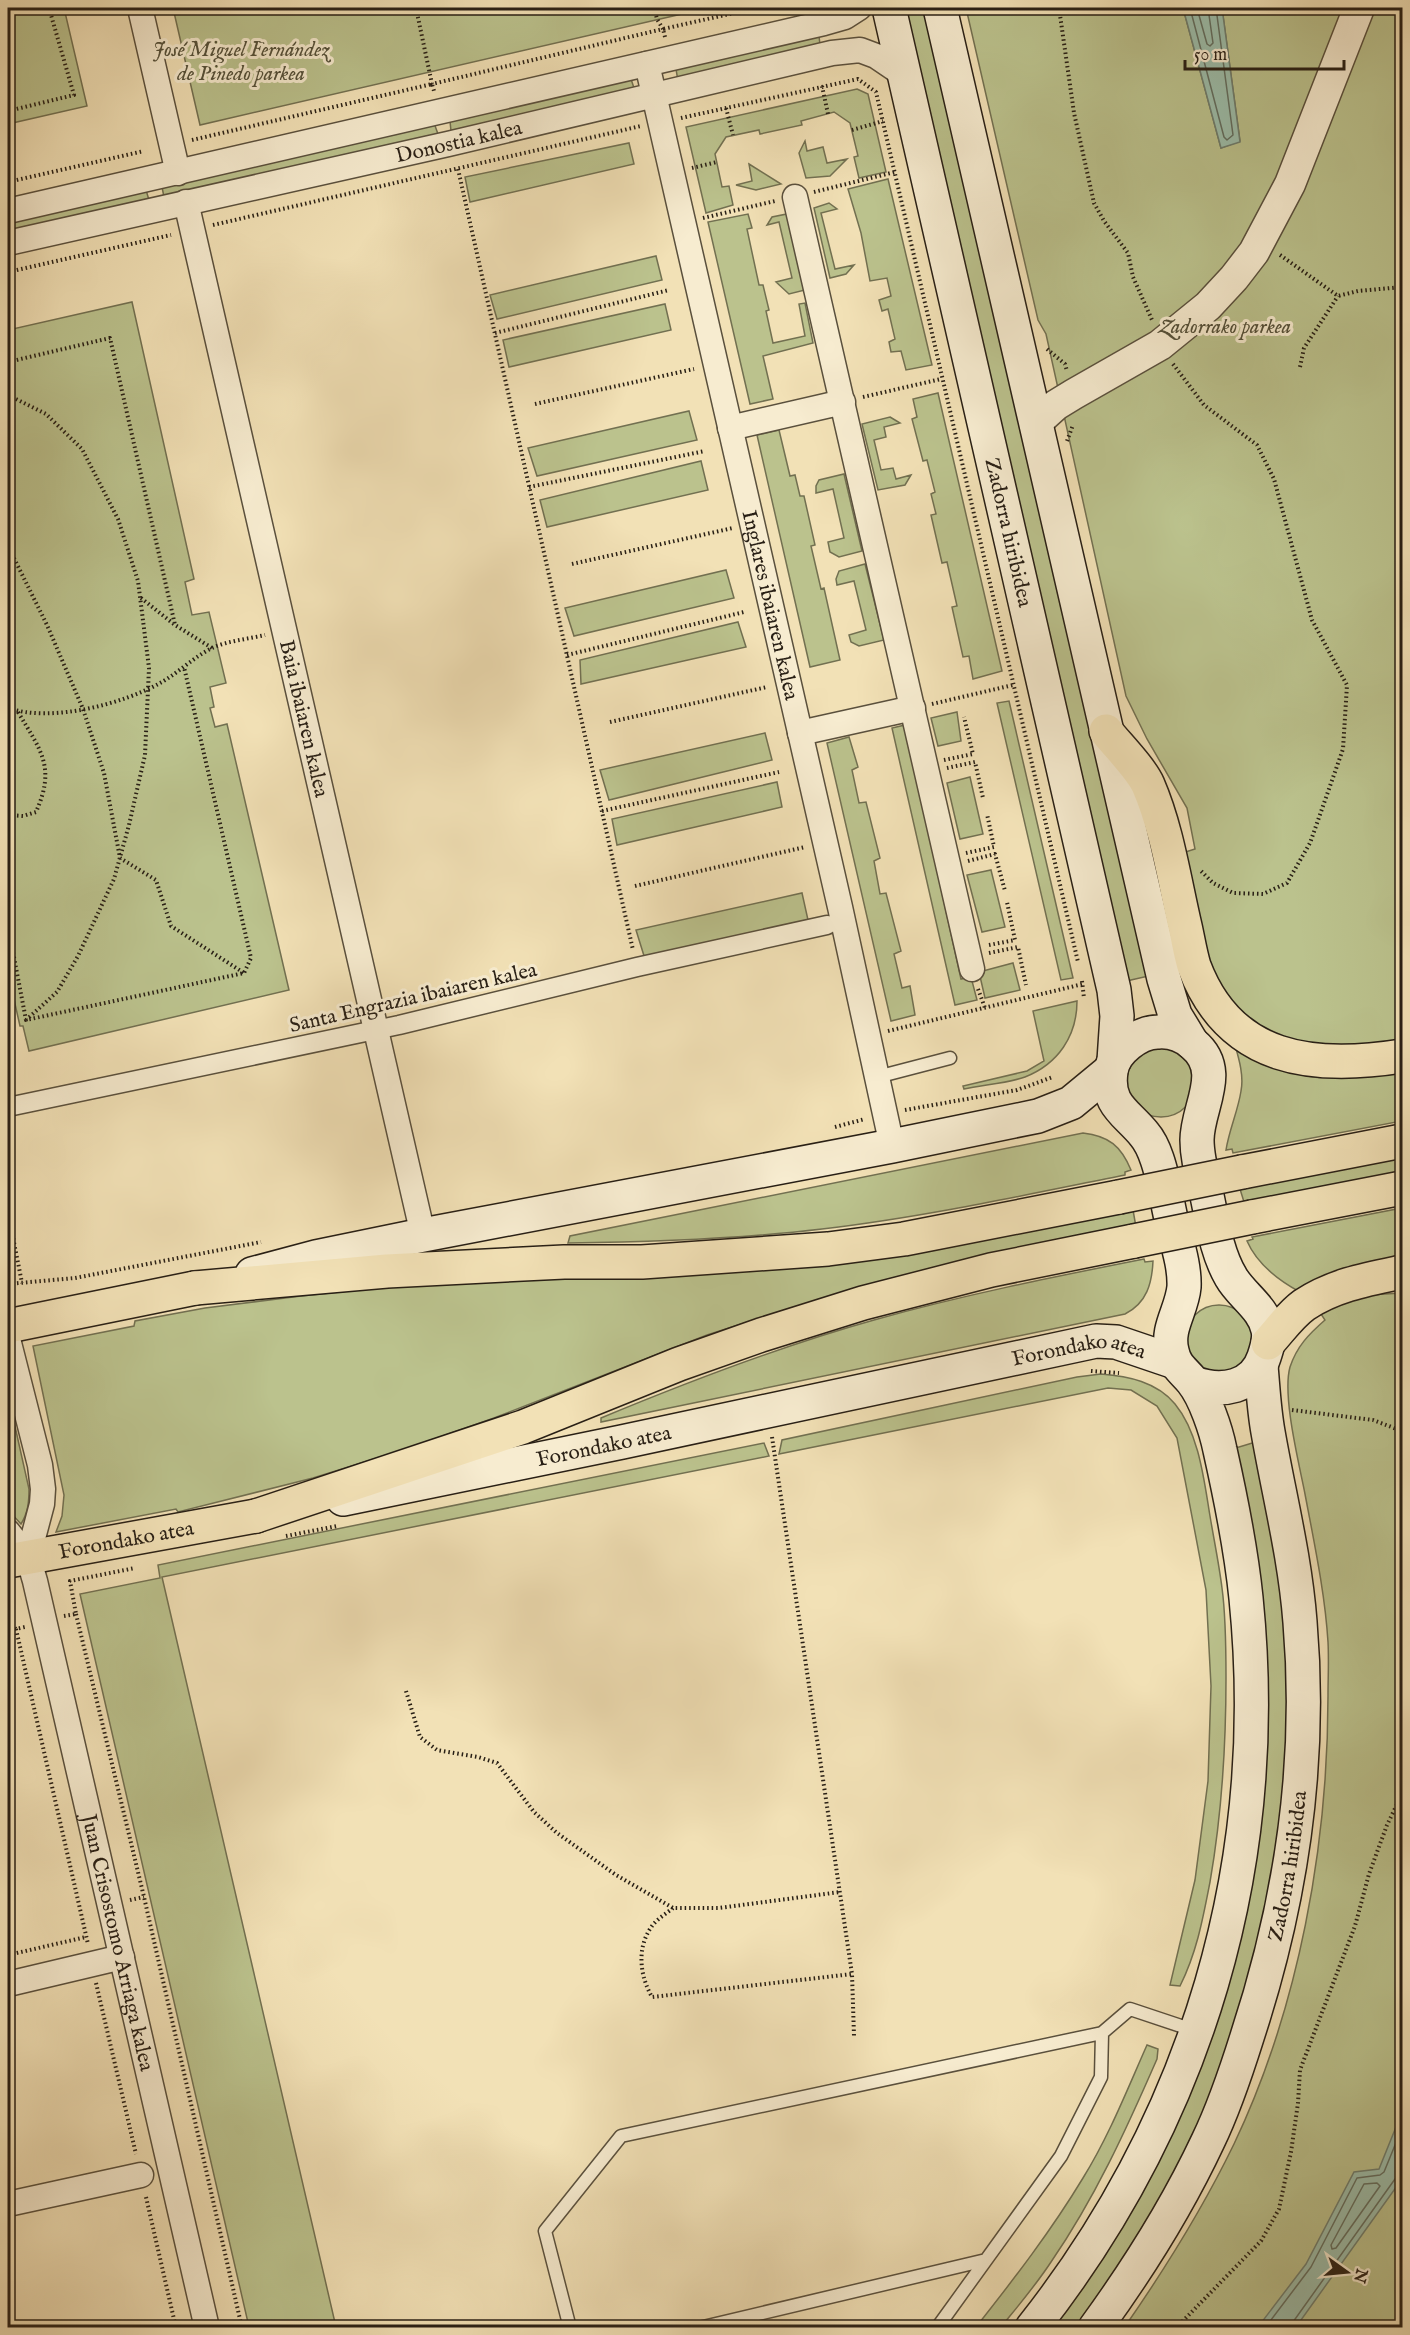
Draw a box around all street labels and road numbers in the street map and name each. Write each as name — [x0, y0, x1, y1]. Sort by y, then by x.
street label: Donostia kalea — [393, 115, 526, 170]
street label: Zadorra hiribidea — [978, 456, 1038, 611]
street label: Inglares ibaiaren kalea — [735, 508, 804, 704]
street label: Baia ibaiaren kalea — [272, 638, 334, 801]
street label: Santa Engrazia ibaiaren kalea — [287, 957, 541, 1040]
street label: Forondako atea — [1010, 1329, 1150, 1374]
street label: Forondako atea — [534, 1420, 675, 1474]
street label: Forondako atea — [57, 1515, 197, 1567]
street label: Zadorra hiribidea — [1263, 1789, 1314, 1944]
street label: Juan Crisostomo Arriaga kalea — [74, 1810, 160, 2075]

